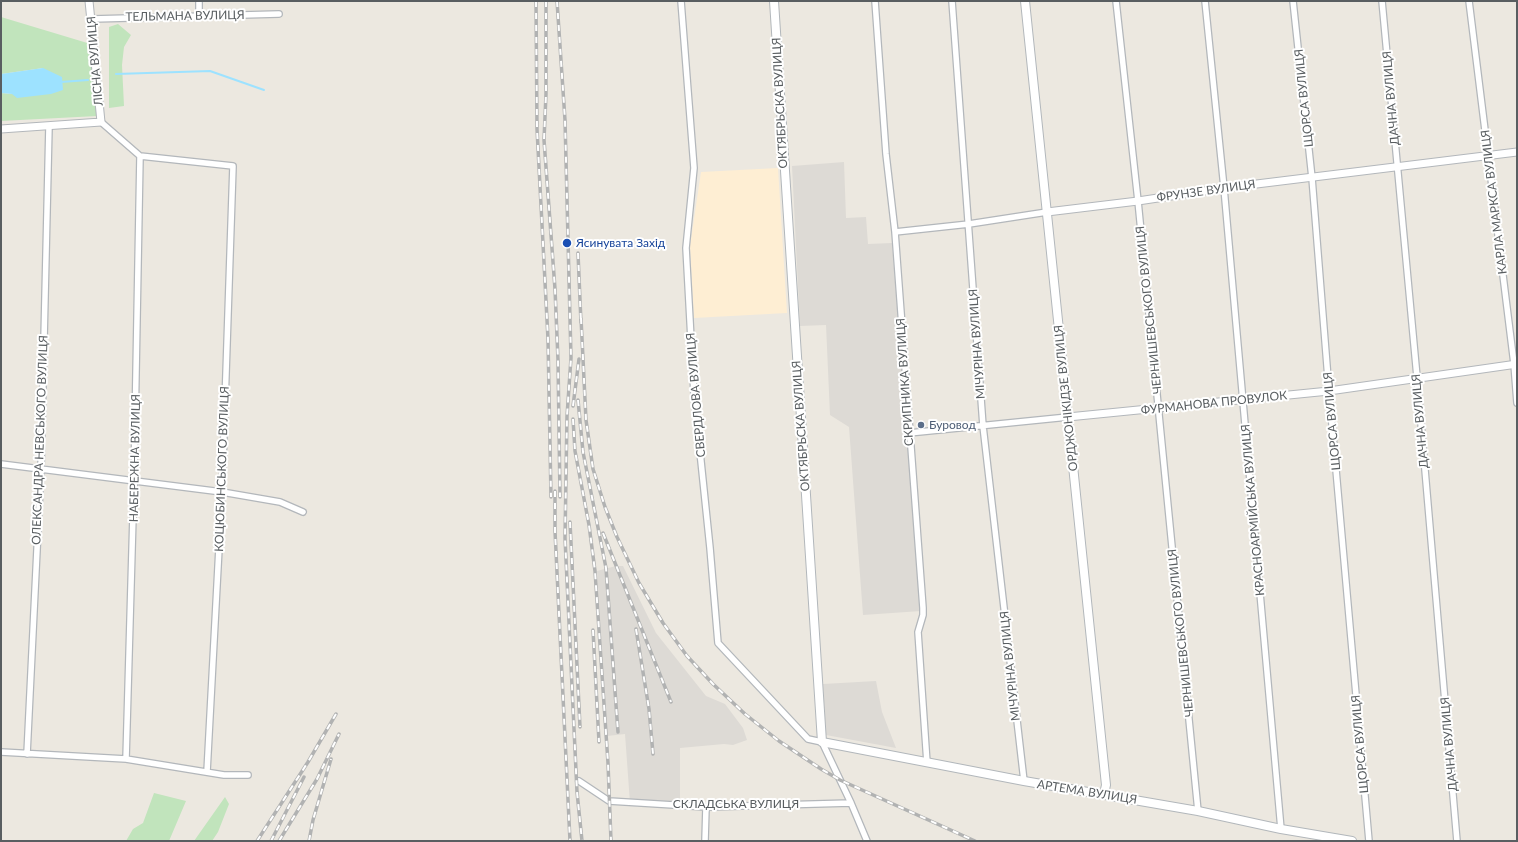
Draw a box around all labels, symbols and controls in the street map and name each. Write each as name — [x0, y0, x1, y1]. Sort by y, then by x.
street label: ТЕЛЬМАНА ВУЛИЦЯ — [125, 8, 245, 24]
street label: ЛІСНА ВУЛИЦЯ — [84, 16, 106, 106]
street label: ОКТЯБРЬСКА ВУЛИЦЯ — [769, 37, 791, 169]
street label: ЩОРСА ВУЛИЦЯ — [1292, 48, 1316, 148]
street label: ДАЧНА ВУЛИЦЯ — [1380, 50, 1402, 146]
street label: КАРЛА МАРКСА ВУЛИЦЯ — [1478, 129, 1510, 275]
street label: ФРУНЗЕ ВУЛИЦЯ — [1156, 177, 1256, 205]
street label: ЧЕРНИШЕВСЬКОГО ВУЛИЦЯ — [1133, 225, 1165, 395]
place label: Ясинувата Захід — [576, 236, 665, 250]
marker: Ясинувата Захід — [561, 237, 573, 249]
street label: МІЧУРІНА ВУЛИЦЯ — [966, 288, 988, 400]
street label: СКРИПНИКА ВУЛИЦЯ — [893, 317, 917, 447]
street label: ОРДЖОНІКІДЗЕ ВУЛИЦЯ — [1051, 324, 1081, 472]
street label: СВЕРДЛОВА ВУЛИЦЯ — [683, 332, 709, 458]
street label: ОЛЕКСАНДРА НЕВСЬКОГО ВУЛИЦЯ — [29, 335, 51, 545]
street label: ОКТЯБРЬСКА ВУЛИЦЯ — [789, 360, 813, 492]
street label: ЩОРСА ВУЛИЦЯ — [1321, 371, 1343, 471]
street label: ДАЧНА ВУЛИЦЯ — [1409, 373, 1431, 469]
street label: КОЦЮБИНСЬКОГО ВУЛИЦЯ — [212, 386, 232, 552]
street label: ФУРМАНОВА ПРОВУЛОК — [1140, 388, 1288, 418]
street label: НАБЕРЕЖНА ВУЛИЦЯ — [127, 394, 143, 522]
place label: Буровод — [929, 418, 976, 432]
marker: Буровод — [916, 420, 926, 430]
street label: КРАСНОАРМІЙСЬКА ВУЛИЦЯ — [1238, 424, 1268, 596]
street label: ЧЕРНИШЕВСЬКОГО ВУЛИЦЯ — [1165, 548, 1197, 718]
street label: МІЧУРІНА ВУЛИЦЯ — [997, 610, 1023, 722]
street label: ЩОРСА ВУЛИЦЯ — [1349, 694, 1371, 794]
street label: ДАЧНА ВУЛИЦЯ — [1438, 696, 1460, 792]
street label: АРТЕМА ВУЛИЦЯ — [1036, 777, 1138, 807]
street label: СКЛАДСЬКА ВУЛИЦЯ — [673, 797, 799, 811]

